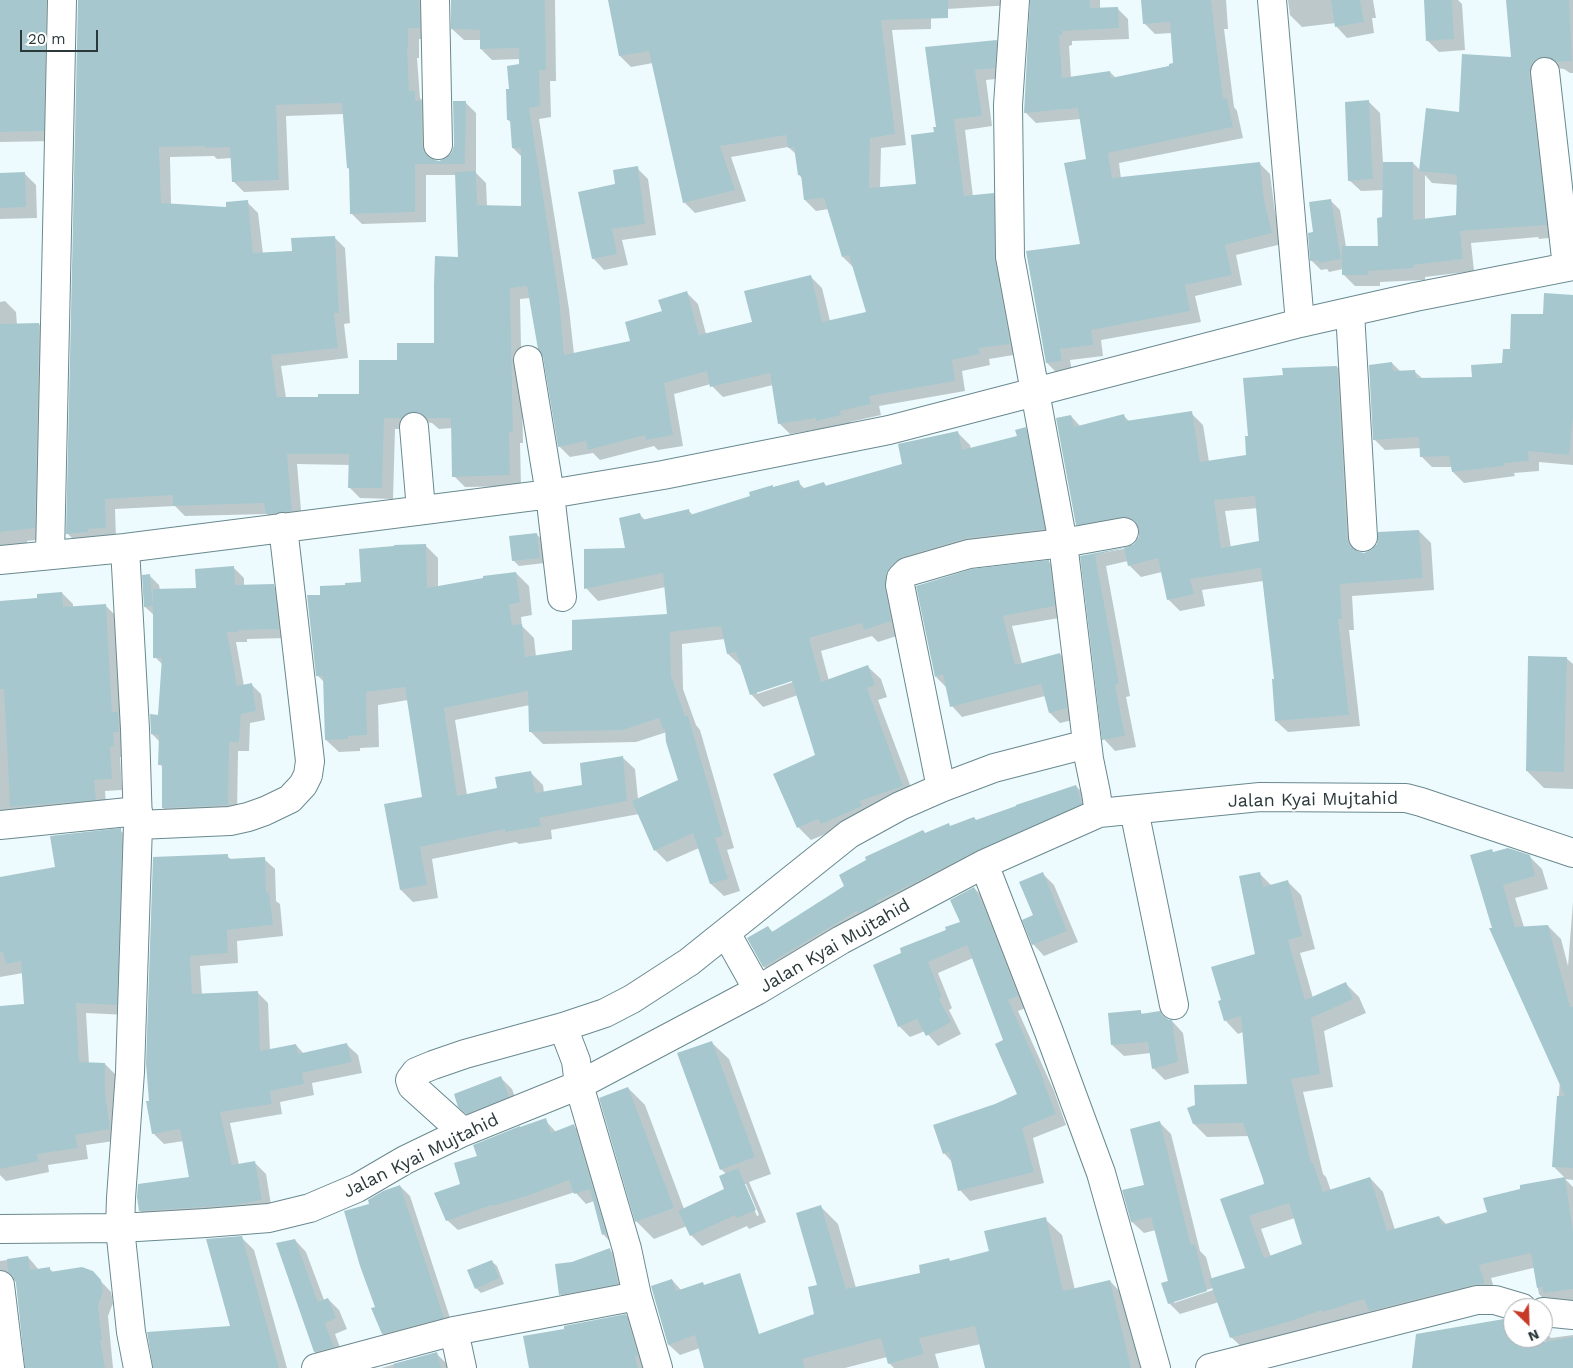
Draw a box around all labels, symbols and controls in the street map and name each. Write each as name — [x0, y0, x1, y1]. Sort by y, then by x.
scale bar — [22, 20, 100, 52]
text: 20 m — [28, 30, 66, 48]
street label: Jalan Kyai Mujtahid — [1228, 788, 1398, 812]
street label: Jalan Kyai Mujtahid — [756, 894, 914, 998]
street label: Jalan Kyai Mujtahid — [340, 1109, 502, 1203]
north arrow — [1503, 1298, 1553, 1348]
text: N — [1526, 1326, 1542, 1345]

